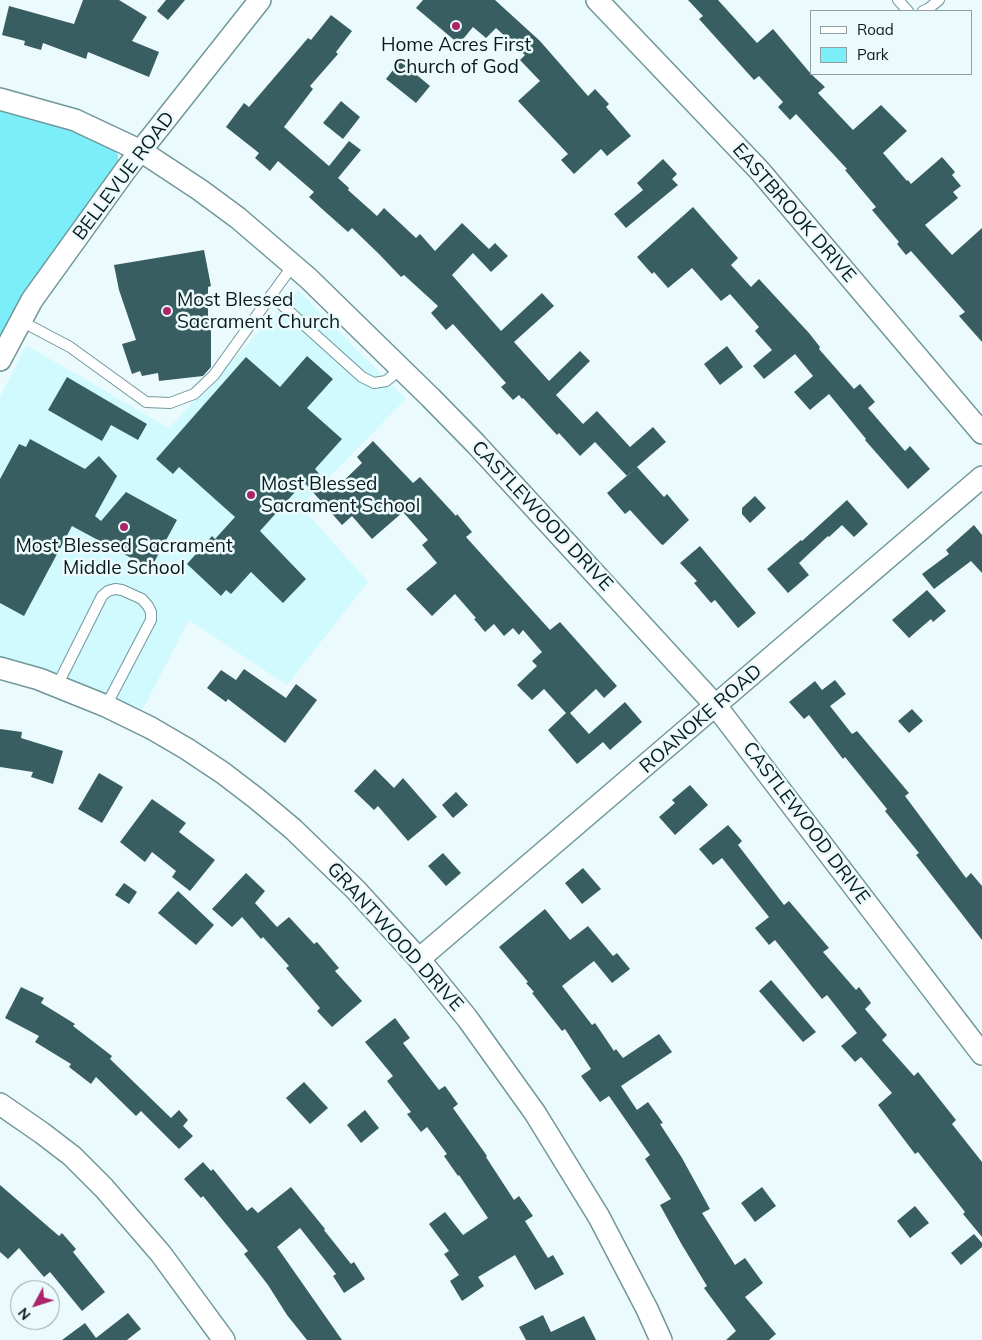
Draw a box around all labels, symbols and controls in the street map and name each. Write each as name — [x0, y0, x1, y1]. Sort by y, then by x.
legend — [810, 10, 972, 75]
marker: Home Acres First Church of God — [450, 20, 462, 32]
text: Road — [857, 20, 894, 39]
place label: Home Acres First Church of God — [381, 34, 531, 78]
text: Park — [857, 45, 889, 64]
street label: BELLEVUE ROAD — [68, 107, 180, 245]
street label: EASTBROOK DRIVE — [727, 139, 861, 287]
place label: Most Blessed Sacrament Church — [177, 289, 340, 333]
marker: Most Blessed Sacrament Church — [161, 305, 173, 317]
street label: CASTLEWOOD DRIVE — [467, 436, 617, 596]
place label: Most Blessed Sacrament School — [261, 473, 420, 517]
marker: Most Blessed Sacrament School — [245, 489, 257, 501]
marker: Most Blessed Sacrament Middle School — [118, 521, 130, 533]
place label: Most Blessed Sacrament Middle School — [15, 535, 233, 579]
street label: ROANOKE ROAD — [635, 660, 767, 778]
street label: CASTLEWOOD DRIVE — [738, 738, 874, 908]
street label: GRANTWOOD DRIVE — [322, 858, 468, 1016]
north arrow — [10, 1280, 60, 1330]
text: N — [14, 1304, 35, 1324]

